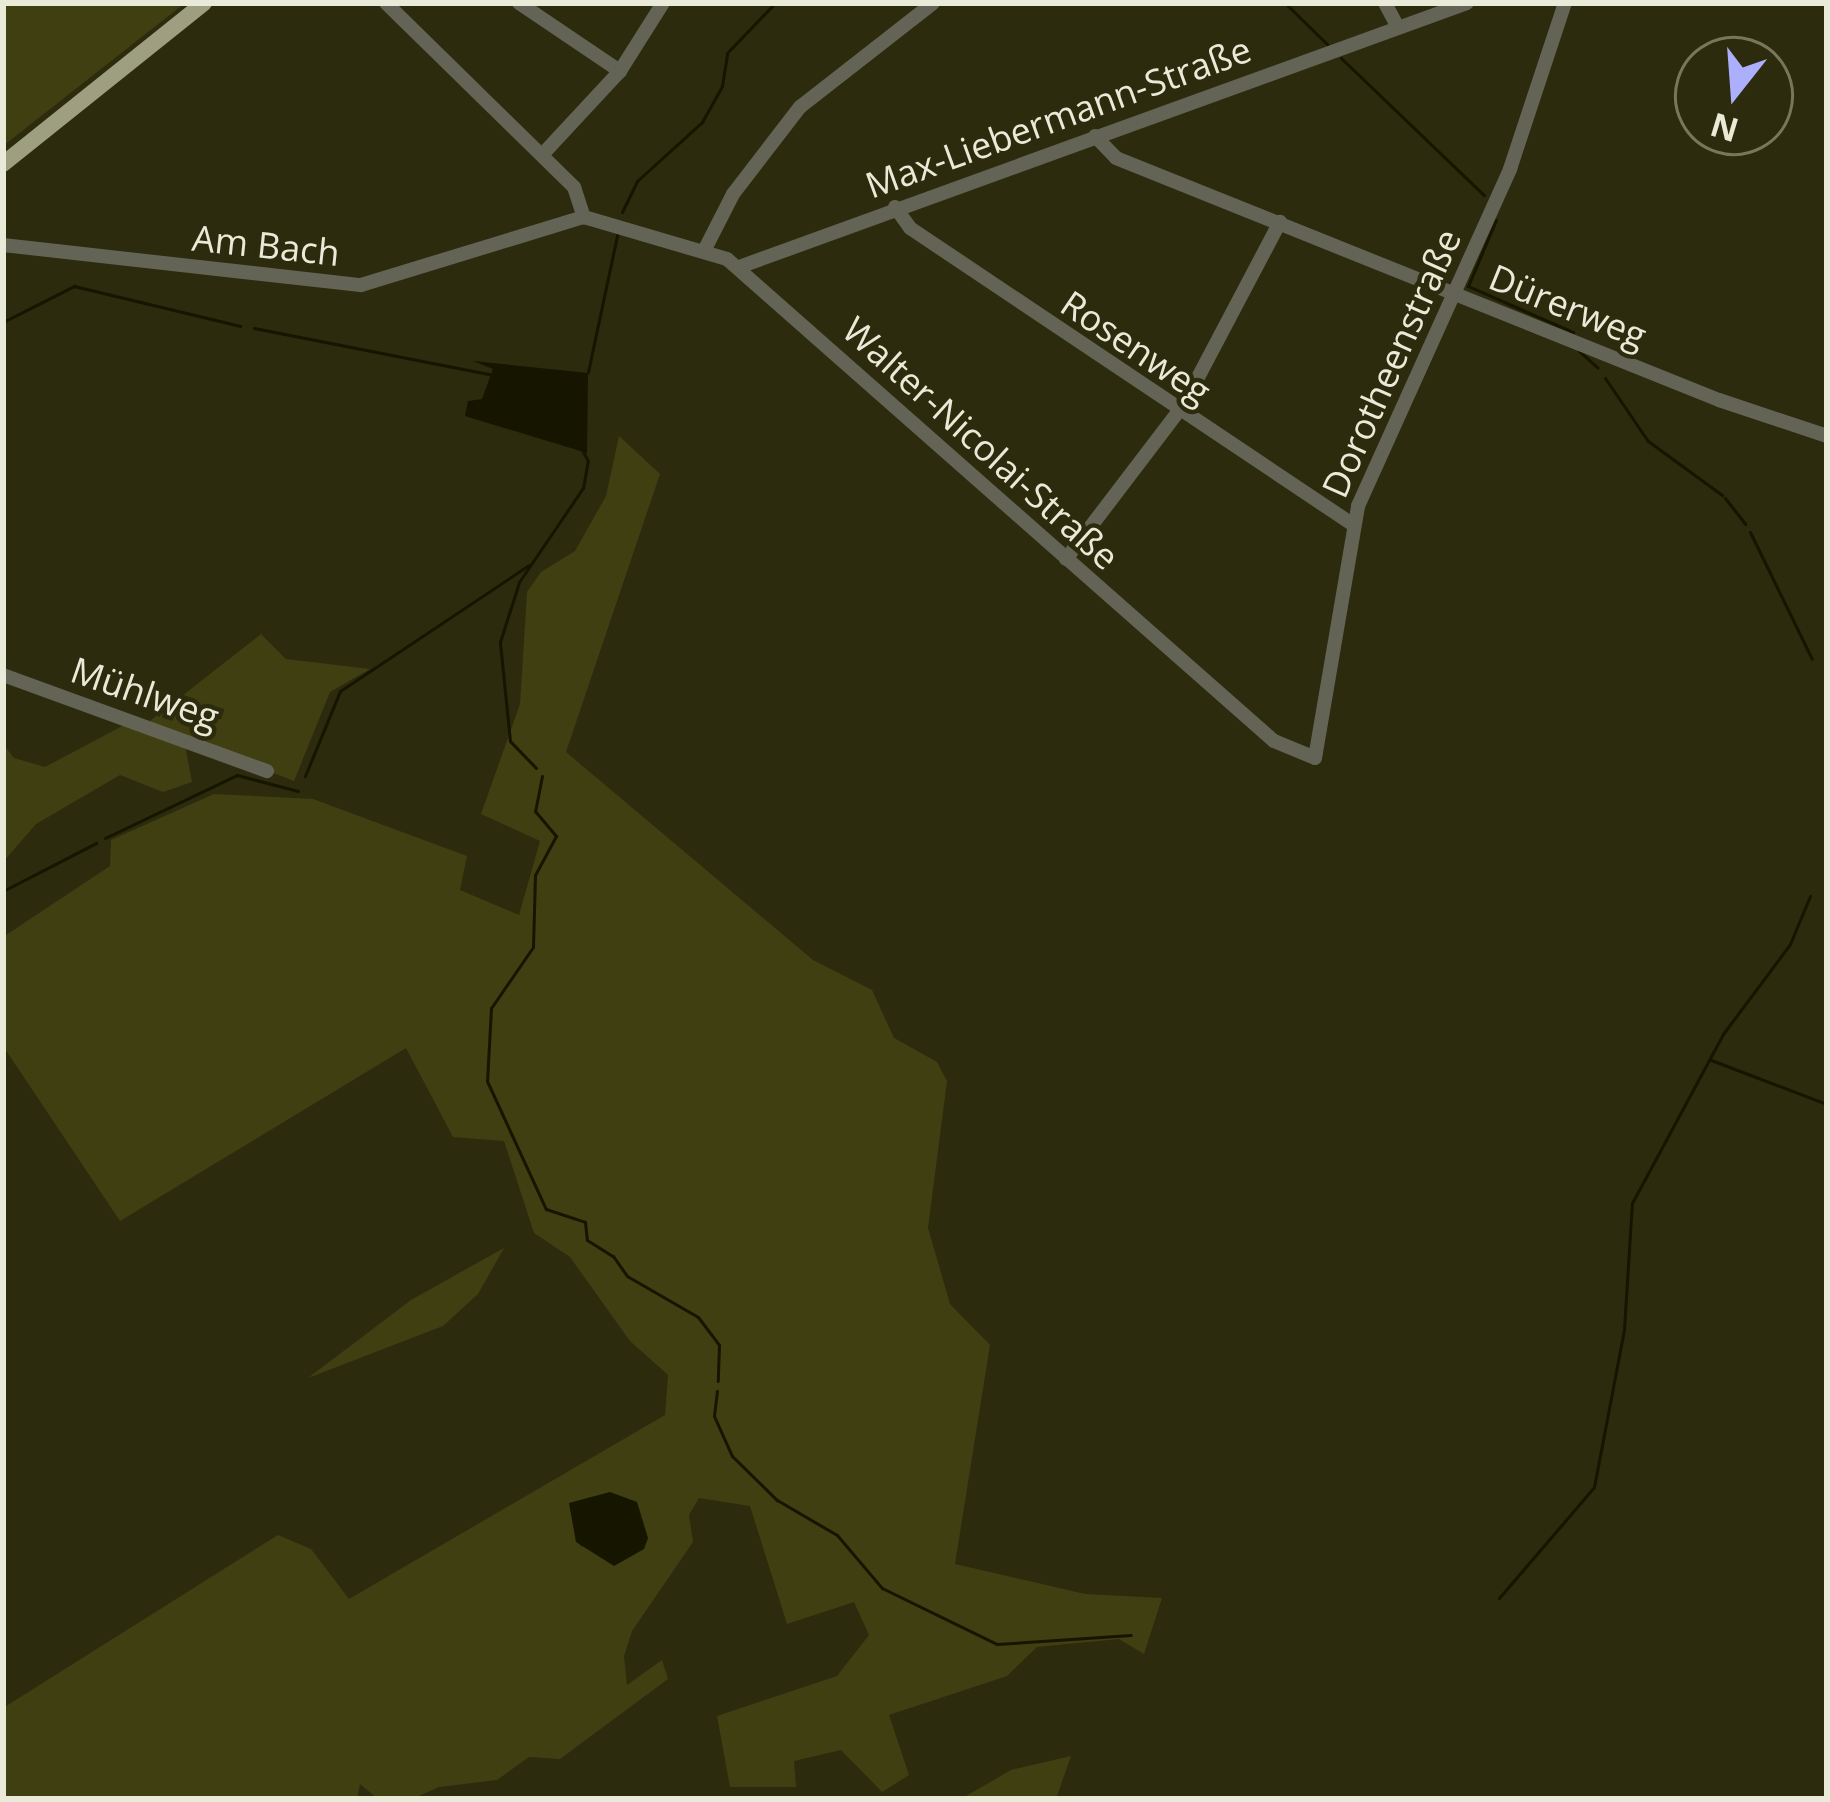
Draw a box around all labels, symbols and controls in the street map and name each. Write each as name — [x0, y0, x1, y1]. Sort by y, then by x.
street label: Max-Liebermann-Straße — [859, 27, 1257, 207]
north arrow — [1674, 36, 1794, 156]
text: N — [1705, 103, 1744, 153]
street label: Am Bach — [190, 216, 342, 274]
street label: Dorotheenstraße — [1313, 222, 1469, 504]
street label: Dürerweg — [1483, 255, 1653, 357]
street label: Rosenweg — [1053, 281, 1219, 413]
street label: Walter-Nicolai-Straße — [834, 308, 1128, 578]
street label: Mühlweg — [66, 648, 224, 738]

